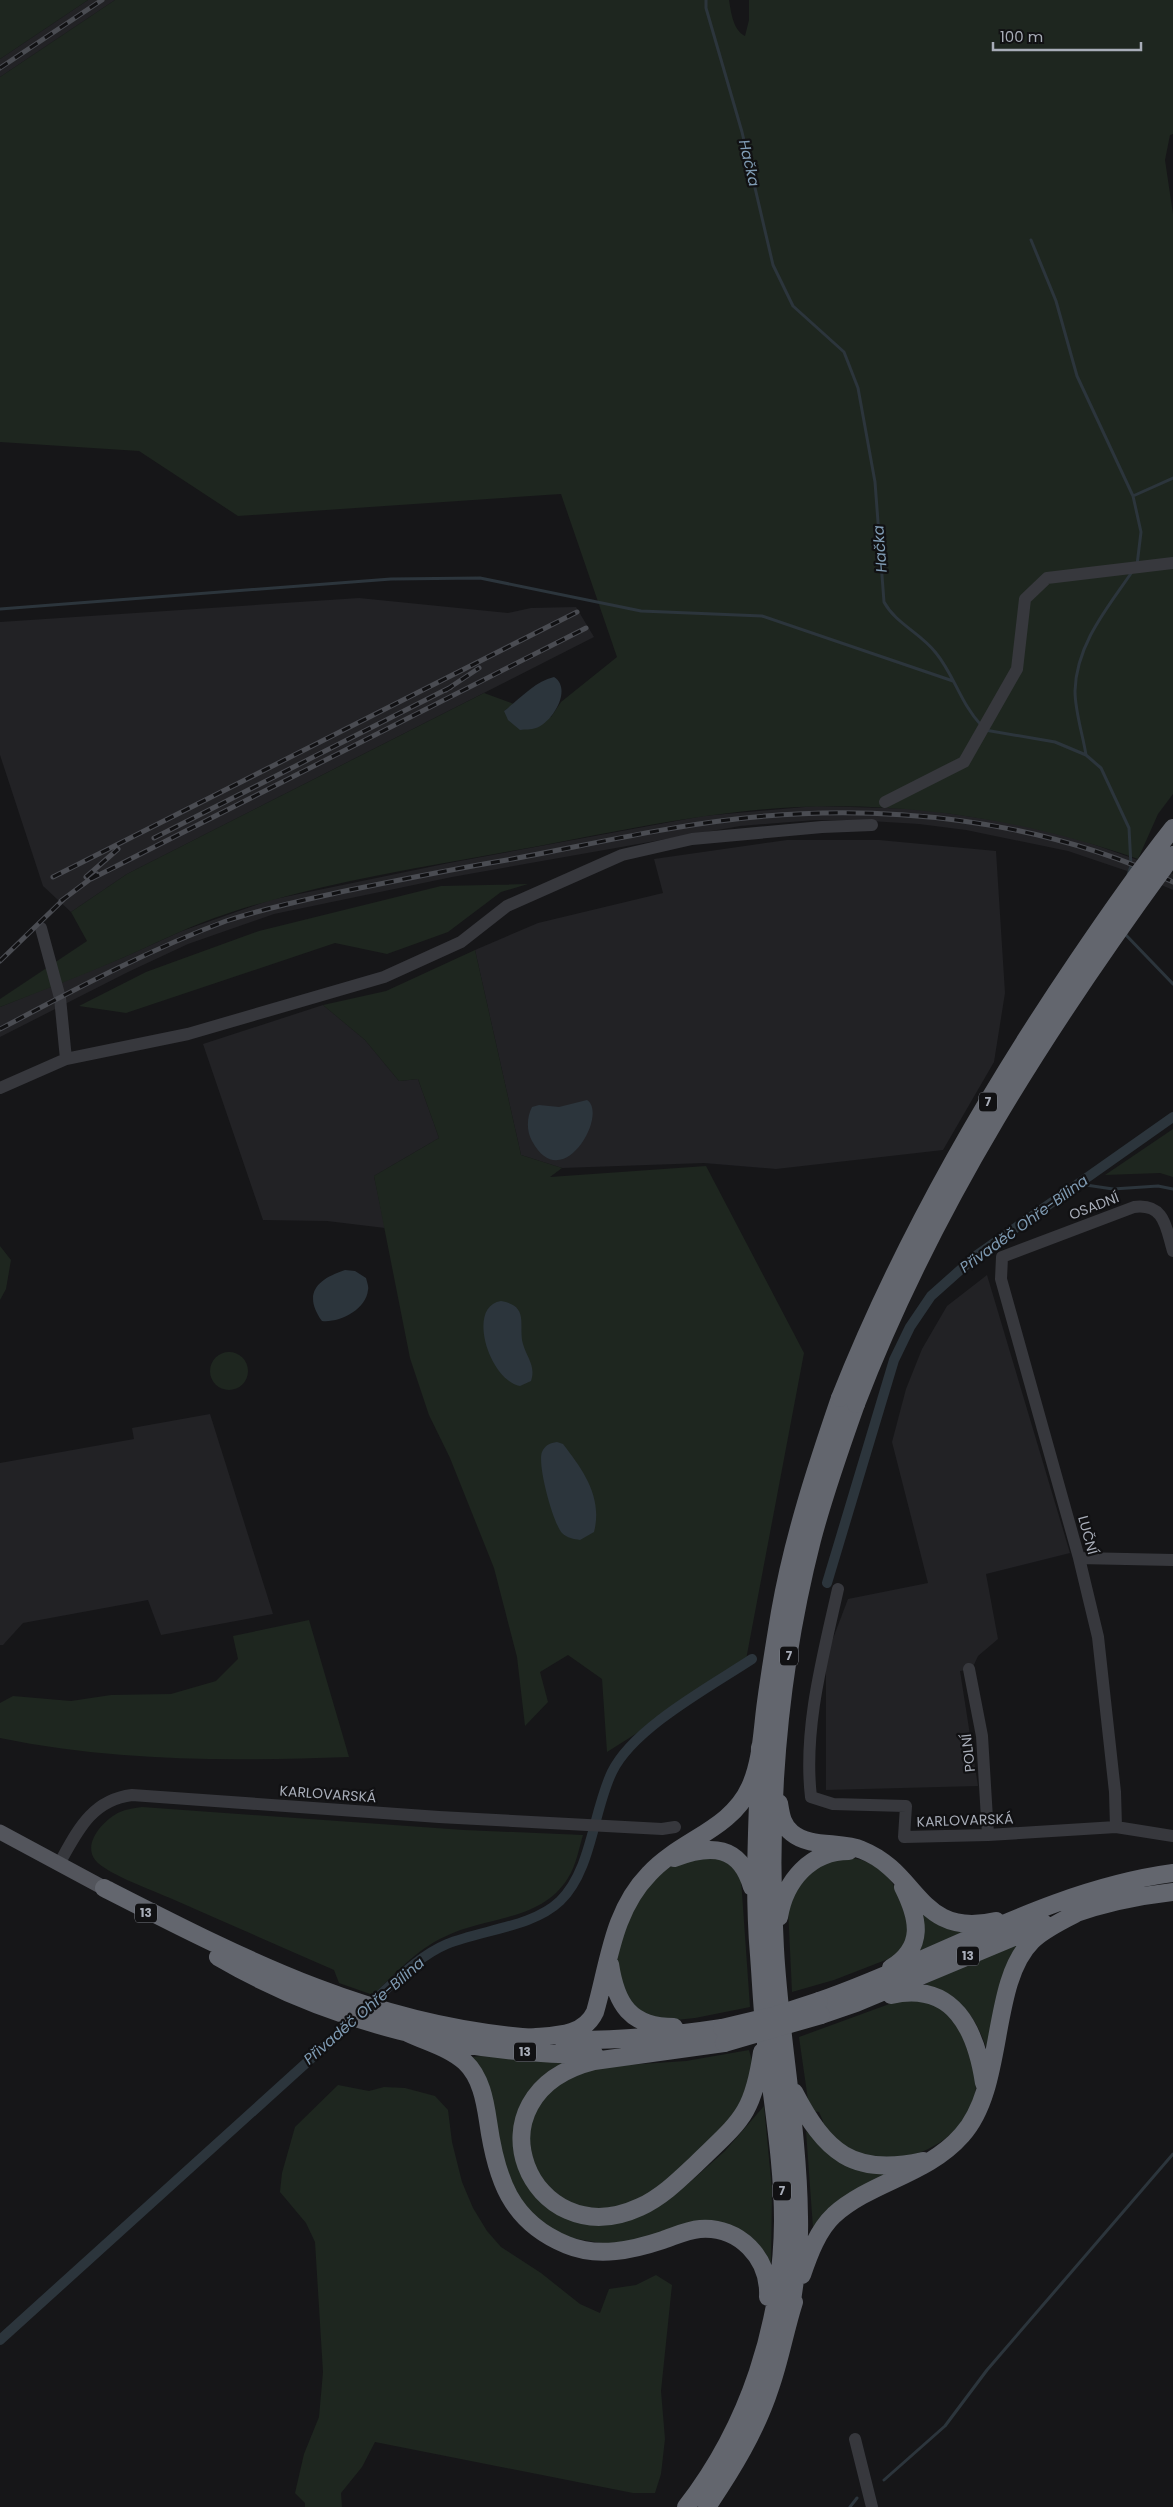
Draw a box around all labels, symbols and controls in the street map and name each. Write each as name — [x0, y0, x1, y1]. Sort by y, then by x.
scale bar — [993, 20, 1140, 52]
text: 100 m — [1000, 26, 1043, 47]
water label: Hačka — [734, 137, 765, 188]
water label: Hačka — [867, 525, 892, 573]
road number: 7 — [979, 1092, 997, 1112]
water label: Přivaděč Ohře-Bílina — [955, 1170, 1092, 1277]
street label: OSADNÍ — [1066, 1187, 1122, 1225]
street label: LUČNÍ — [1073, 1513, 1103, 1557]
road number: 7 — [780, 1646, 798, 1665]
street label: POLNÍ — [956, 1732, 980, 1773]
street label: KARLOVARSKÁ — [279, 1781, 377, 1807]
street label: KARLOVARSKÁ — [916, 1808, 1014, 1832]
road number: 13 — [135, 1904, 157, 1922]
road number: 13 — [957, 1946, 979, 1965]
water label: Přivaděč Ohře-Bílina — [299, 1952, 429, 2069]
road number: 13 — [514, 2042, 536, 2062]
road number: 7 — [773, 2182, 791, 2200]

